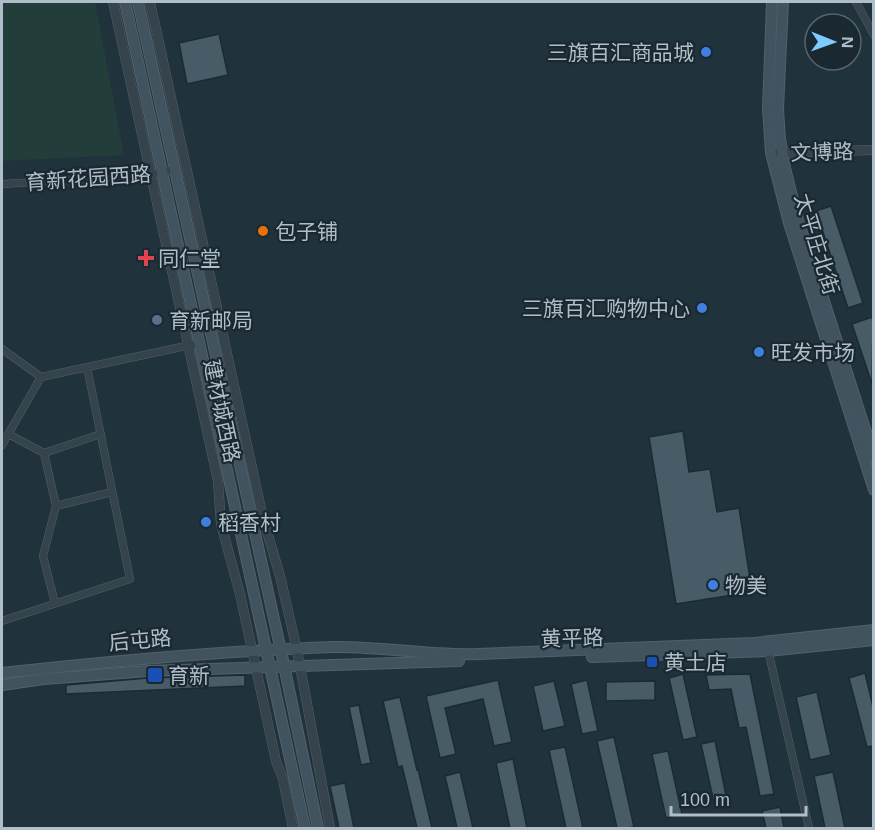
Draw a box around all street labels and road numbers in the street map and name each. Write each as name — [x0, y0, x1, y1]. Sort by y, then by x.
street label: 文博路 — [790, 139, 854, 165]
street label: 育新花园西路 — [24, 162, 152, 194]
street label: 太平庄北街 — [791, 190, 843, 298]
street label: 建材城西路 — [200, 357, 244, 465]
street label: 黄平路 — [540, 625, 604, 651]
street label: 后屯路 — [108, 626, 172, 654]

